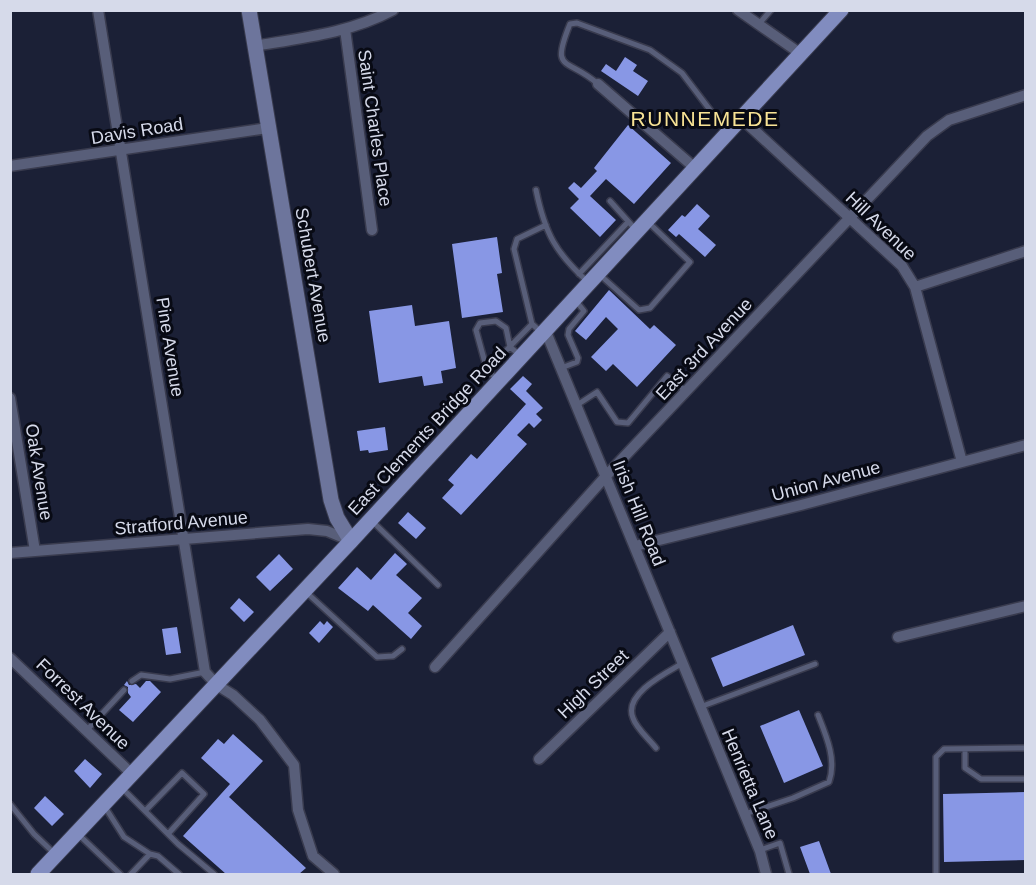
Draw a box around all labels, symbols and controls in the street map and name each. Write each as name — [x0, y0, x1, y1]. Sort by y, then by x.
street label: Saint Charles Place — [354, 48, 396, 208]
district label: RUNNEMEDE — [631, 107, 779, 130]
street label: Davis Road — [89, 114, 185, 148]
street label: Hill Avenue — [842, 188, 920, 264]
street label: Schubert Avenue — [291, 206, 335, 344]
street label: East 3rd Avenue — [652, 294, 756, 404]
street label: Pine Avenue — [152, 296, 188, 398]
street label: East Clements Bridge Road — [344, 343, 510, 519]
street label: Oak Avenue — [21, 422, 57, 522]
street label: Irish Hill Road — [609, 457, 669, 569]
street label: Union Avenue — [769, 457, 883, 505]
street label: Stratford Avenue — [114, 507, 248, 539]
street label: High Street — [554, 646, 632, 722]
street label: Forrest Avenue — [32, 655, 134, 753]
street label: Henrietta Lane — [718, 726, 782, 842]

